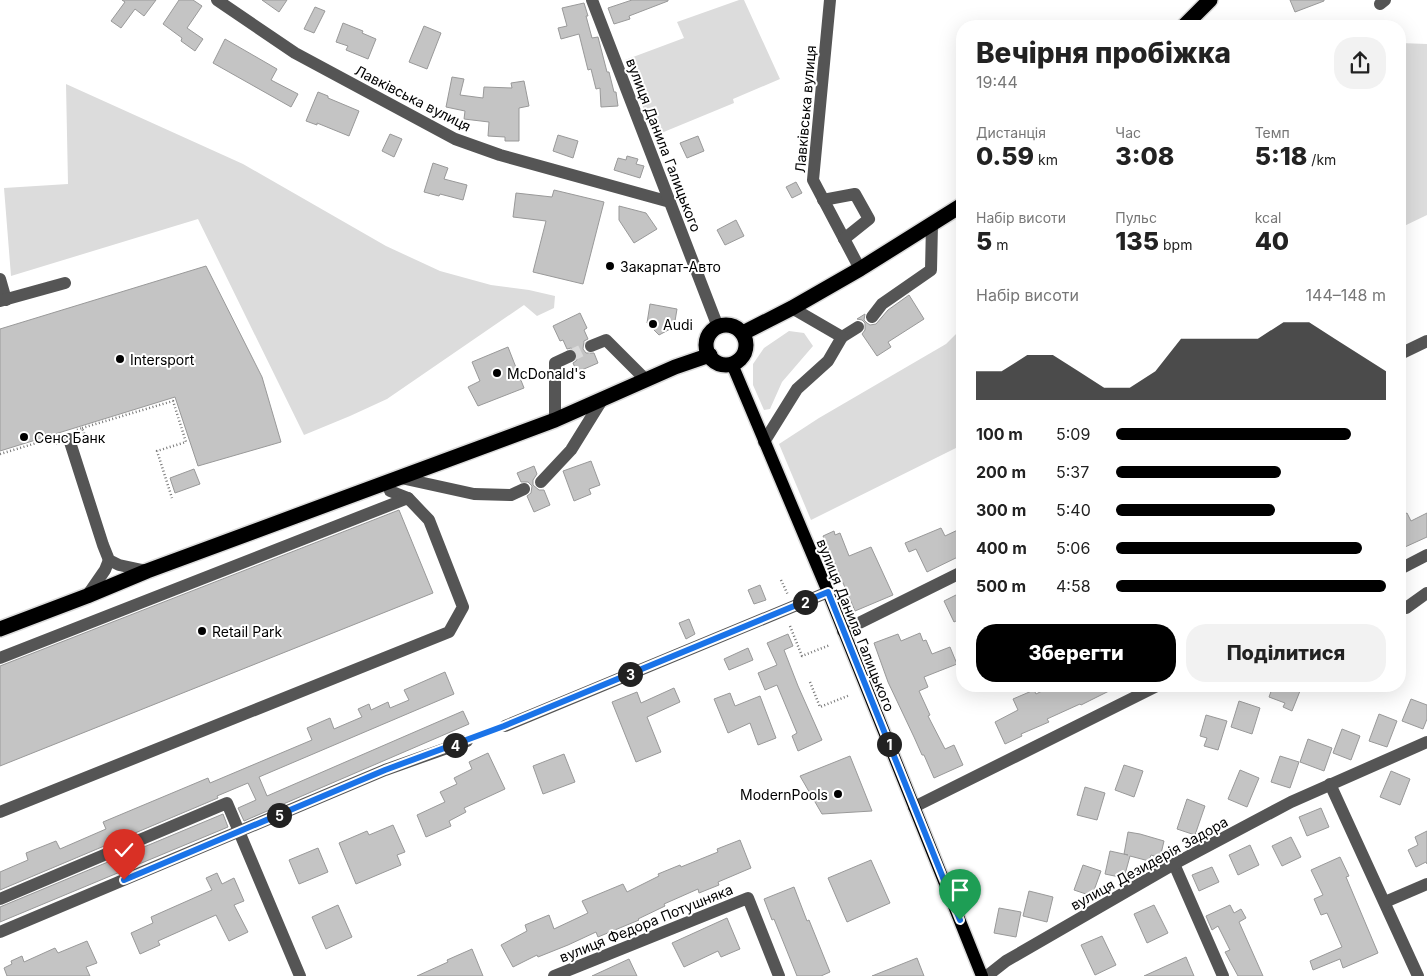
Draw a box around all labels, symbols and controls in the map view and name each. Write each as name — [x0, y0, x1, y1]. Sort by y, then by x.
text: Вечірня пробіжка — [976, 36, 1231, 70]
button: share — [1334, 37, 1386, 89]
street label: Лавківська вулиця — [791, 45, 819, 173]
street label: вулиця Данила Галицького — [623, 56, 705, 234]
street label: Лавківська вулиця — [352, 61, 474, 135]
text: 19:44 — [976, 72, 1018, 92]
text: Дистанція — [976, 124, 1046, 141]
text: Час — [1115, 124, 1141, 141]
text: Темп — [1255, 124, 1290, 141]
text: 0.59 — [976, 141, 1034, 171]
text: 3:08 — [1115, 141, 1174, 171]
text: 5:18 — [1255, 141, 1307, 171]
text: km — [1034, 151, 1058, 168]
text: /km — [1307, 151, 1336, 168]
text: Набір висоти — [976, 209, 1066, 226]
text: Пульс — [1115, 209, 1157, 226]
text: kcal — [1255, 209, 1281, 226]
text: 5 — [976, 226, 992, 256]
text: 135 — [1115, 226, 1159, 256]
text: 40 — [1255, 226, 1289, 256]
text: m — [992, 236, 1009, 253]
text: bpm — [1159, 236, 1192, 253]
place label: Закарпат-Авто — [620, 258, 721, 275]
marker: Закарпат-Авто — [604, 260, 616, 272]
text: Набір висоти — [976, 285, 1079, 305]
text: 144–148 m — [1306, 285, 1386, 305]
place label: Audi — [663, 316, 693, 333]
marker: Audi — [647, 318, 659, 330]
place label: Intersport — [130, 351, 195, 368]
marker: Intersport — [114, 353, 126, 365]
place label: McDonald's — [507, 365, 586, 382]
marker: McDonald's — [491, 367, 503, 379]
text: 100 m — [976, 424, 1023, 444]
text: 5:09 — [1056, 424, 1090, 444]
place label: Сенс Банк — [34, 429, 106, 446]
marker: Сенс Банк — [18, 431, 30, 443]
text: 200 m — [976, 462, 1026, 482]
text: 5:37 — [1056, 462, 1089, 482]
text: 300 m — [976, 500, 1026, 520]
text: 5:40 — [1056, 500, 1091, 520]
street label: вулиця Данила Галицького — [814, 536, 898, 714]
text: 400 m — [976, 538, 1027, 558]
text: 5:06 — [1056, 538, 1090, 558]
text: 500 m — [976, 576, 1026, 596]
text: 4:58 — [1056, 576, 1091, 596]
pin: 2 — [792, 590, 818, 614]
text: 2 — [801, 594, 810, 611]
place label: Retail Park — [212, 623, 282, 640]
button: Зберегти — [976, 624, 1176, 682]
button: Поділитися — [1186, 624, 1386, 682]
marker: Retail Park — [196, 625, 208, 637]
pin: 3 — [618, 662, 642, 686]
text: 3 — [626, 666, 635, 683]
pin: 4 — [442, 732, 468, 758]
pin: 1 — [876, 732, 902, 756]
text: 1 — [886, 736, 893, 753]
text: 4 — [451, 737, 460, 754]
place label: ModernPools — [740, 786, 828, 803]
marker: ModernPools — [832, 788, 844, 800]
pin: 5 — [266, 802, 292, 828]
text: 5 — [275, 807, 284, 824]
street label: вулиця Дезидерія Задора — [1067, 813, 1231, 913]
pin — [103, 829, 145, 880]
icon: check — [110, 836, 138, 864]
pin — [939, 869, 981, 920]
icon: arrive — [946, 876, 974, 904]
street label: вулиця Федора Потушняка — [557, 880, 735, 966]

